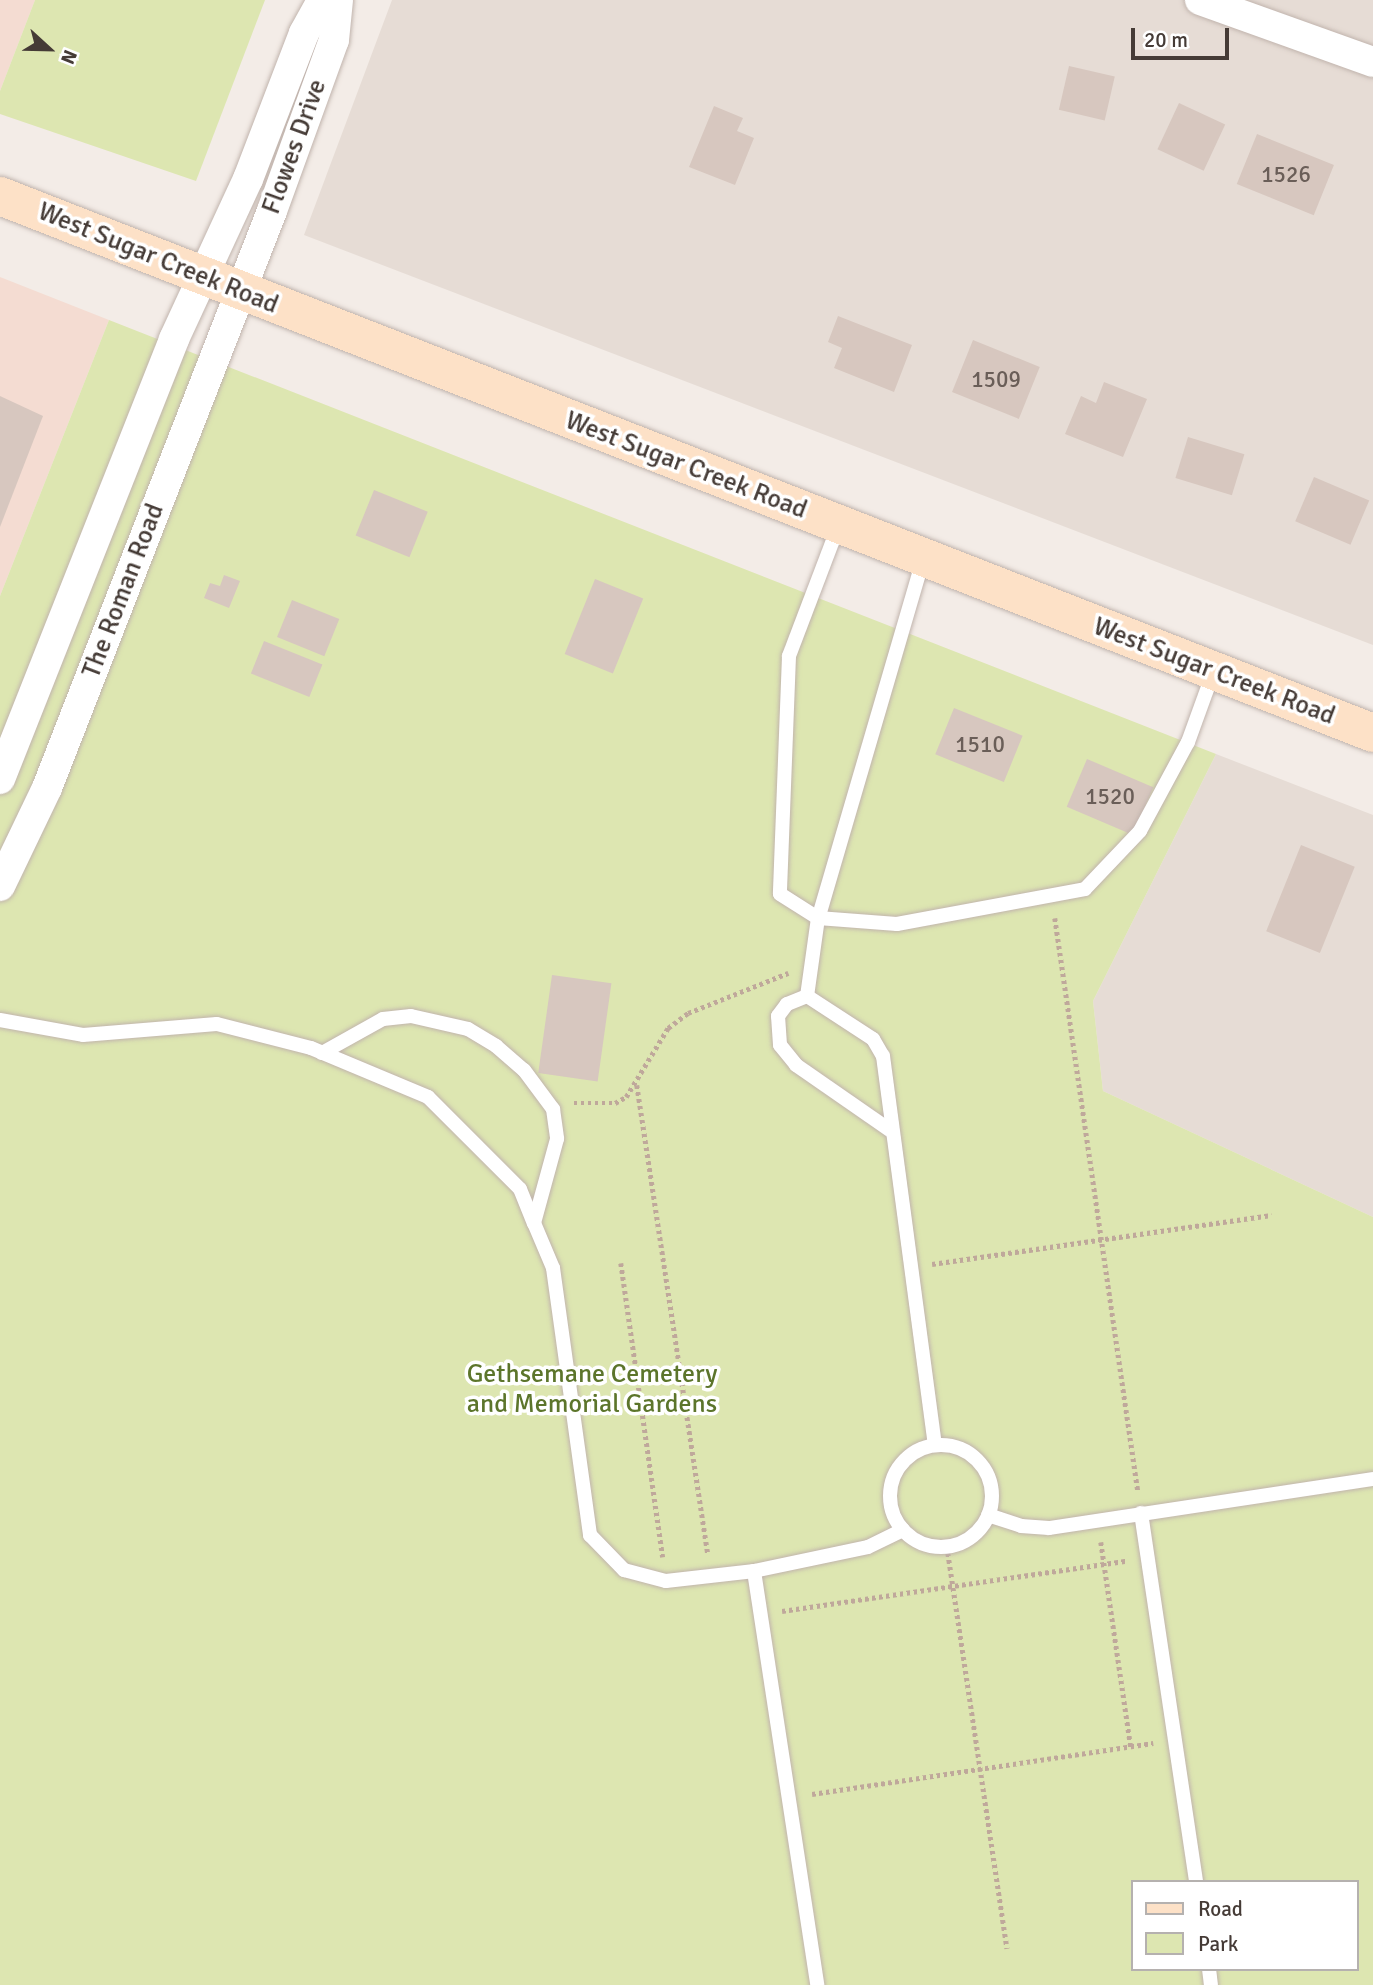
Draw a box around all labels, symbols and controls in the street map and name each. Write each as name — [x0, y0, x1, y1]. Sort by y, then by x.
north arrow — [14, 14, 84, 84]
scale bar — [1135, 14, 1233, 58]
text: 20 m — [1144, 27, 1188, 53]
text: N — [55, 46, 82, 67]
street label: Flowes Drive — [256, 75, 334, 219]
house number: 1526 — [1261, 161, 1311, 189]
street label: West Sugar Creek Road — [33, 197, 283, 321]
house number: 1509 — [971, 366, 1021, 394]
street label: West Sugar Creek Road — [561, 405, 811, 527]
street label: The Roman Road — [76, 500, 172, 682]
street label: West Sugar Creek Road — [1089, 611, 1339, 733]
house number: 1510 — [955, 731, 1005, 759]
house number: 1520 — [1085, 783, 1135, 811]
park label: Gethsemane Cemetery and Memorial Gardens — [467, 1359, 717, 1420]
legend — [1132, 1880, 1359, 1971]
text: Road — [1198, 1896, 1243, 1922]
text: Park — [1198, 1931, 1238, 1957]

